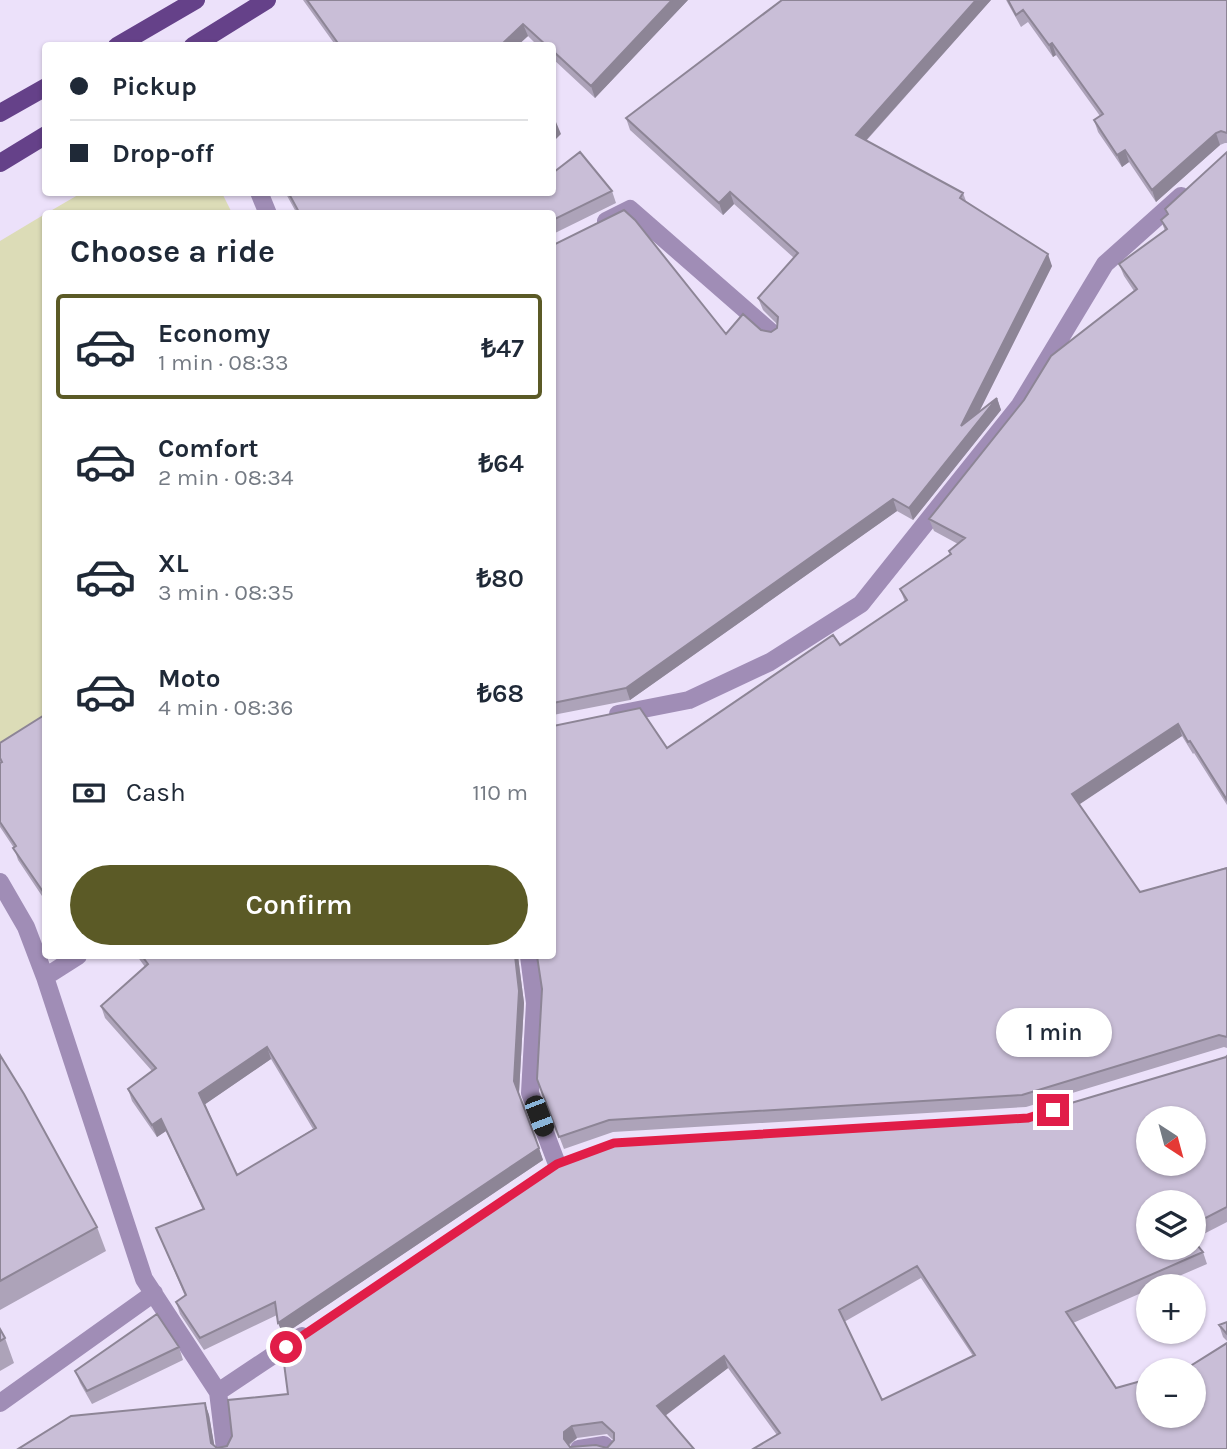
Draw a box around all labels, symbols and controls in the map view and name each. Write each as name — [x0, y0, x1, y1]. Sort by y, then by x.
text: Pickup — [112, 71, 197, 102]
text: Drop-off — [112, 138, 214, 169]
text: Choose a ride — [70, 233, 275, 270]
icon: car — [74, 315, 137, 378]
text: Economy — [158, 318, 270, 349]
text: ₺47 — [481, 333, 524, 364]
text: 1 min · 08:33 — [158, 349, 289, 376]
icon: car — [74, 430, 137, 493]
text: Comfort — [158, 433, 259, 464]
text: ₺64 — [478, 448, 524, 479]
text: 2 min · 08:34 — [158, 464, 294, 491]
icon: car — [74, 545, 137, 608]
text: XL — [158, 548, 189, 579]
text: ₺80 — [476, 563, 524, 594]
text: 3 min · 08:35 — [158, 579, 294, 606]
icon: car — [74, 660, 137, 723]
text: Moto — [158, 663, 220, 694]
text: ₺68 — [477, 678, 524, 709]
text: 4 min · 08:36 — [158, 694, 293, 721]
icon: cash — [70, 774, 108, 812]
text: Cash — [126, 777, 186, 808]
text: 110 m — [472, 779, 528, 806]
button: Confirm — [70, 865, 528, 945]
callout: 1 min — [995, 1009, 1111, 1058]
text: 1 min — [1025, 1019, 1083, 1046]
car — [522, 1093, 557, 1139]
route end — [1037, 1094, 1069, 1126]
north arrow — [1136, 1106, 1206, 1176]
map controls — [1136, 1106, 1206, 1428]
button: layers — [1136, 1190, 1206, 1260]
button: + — [1136, 1274, 1206, 1344]
route start — [270, 1331, 302, 1363]
button: − — [1136, 1358, 1206, 1428]

